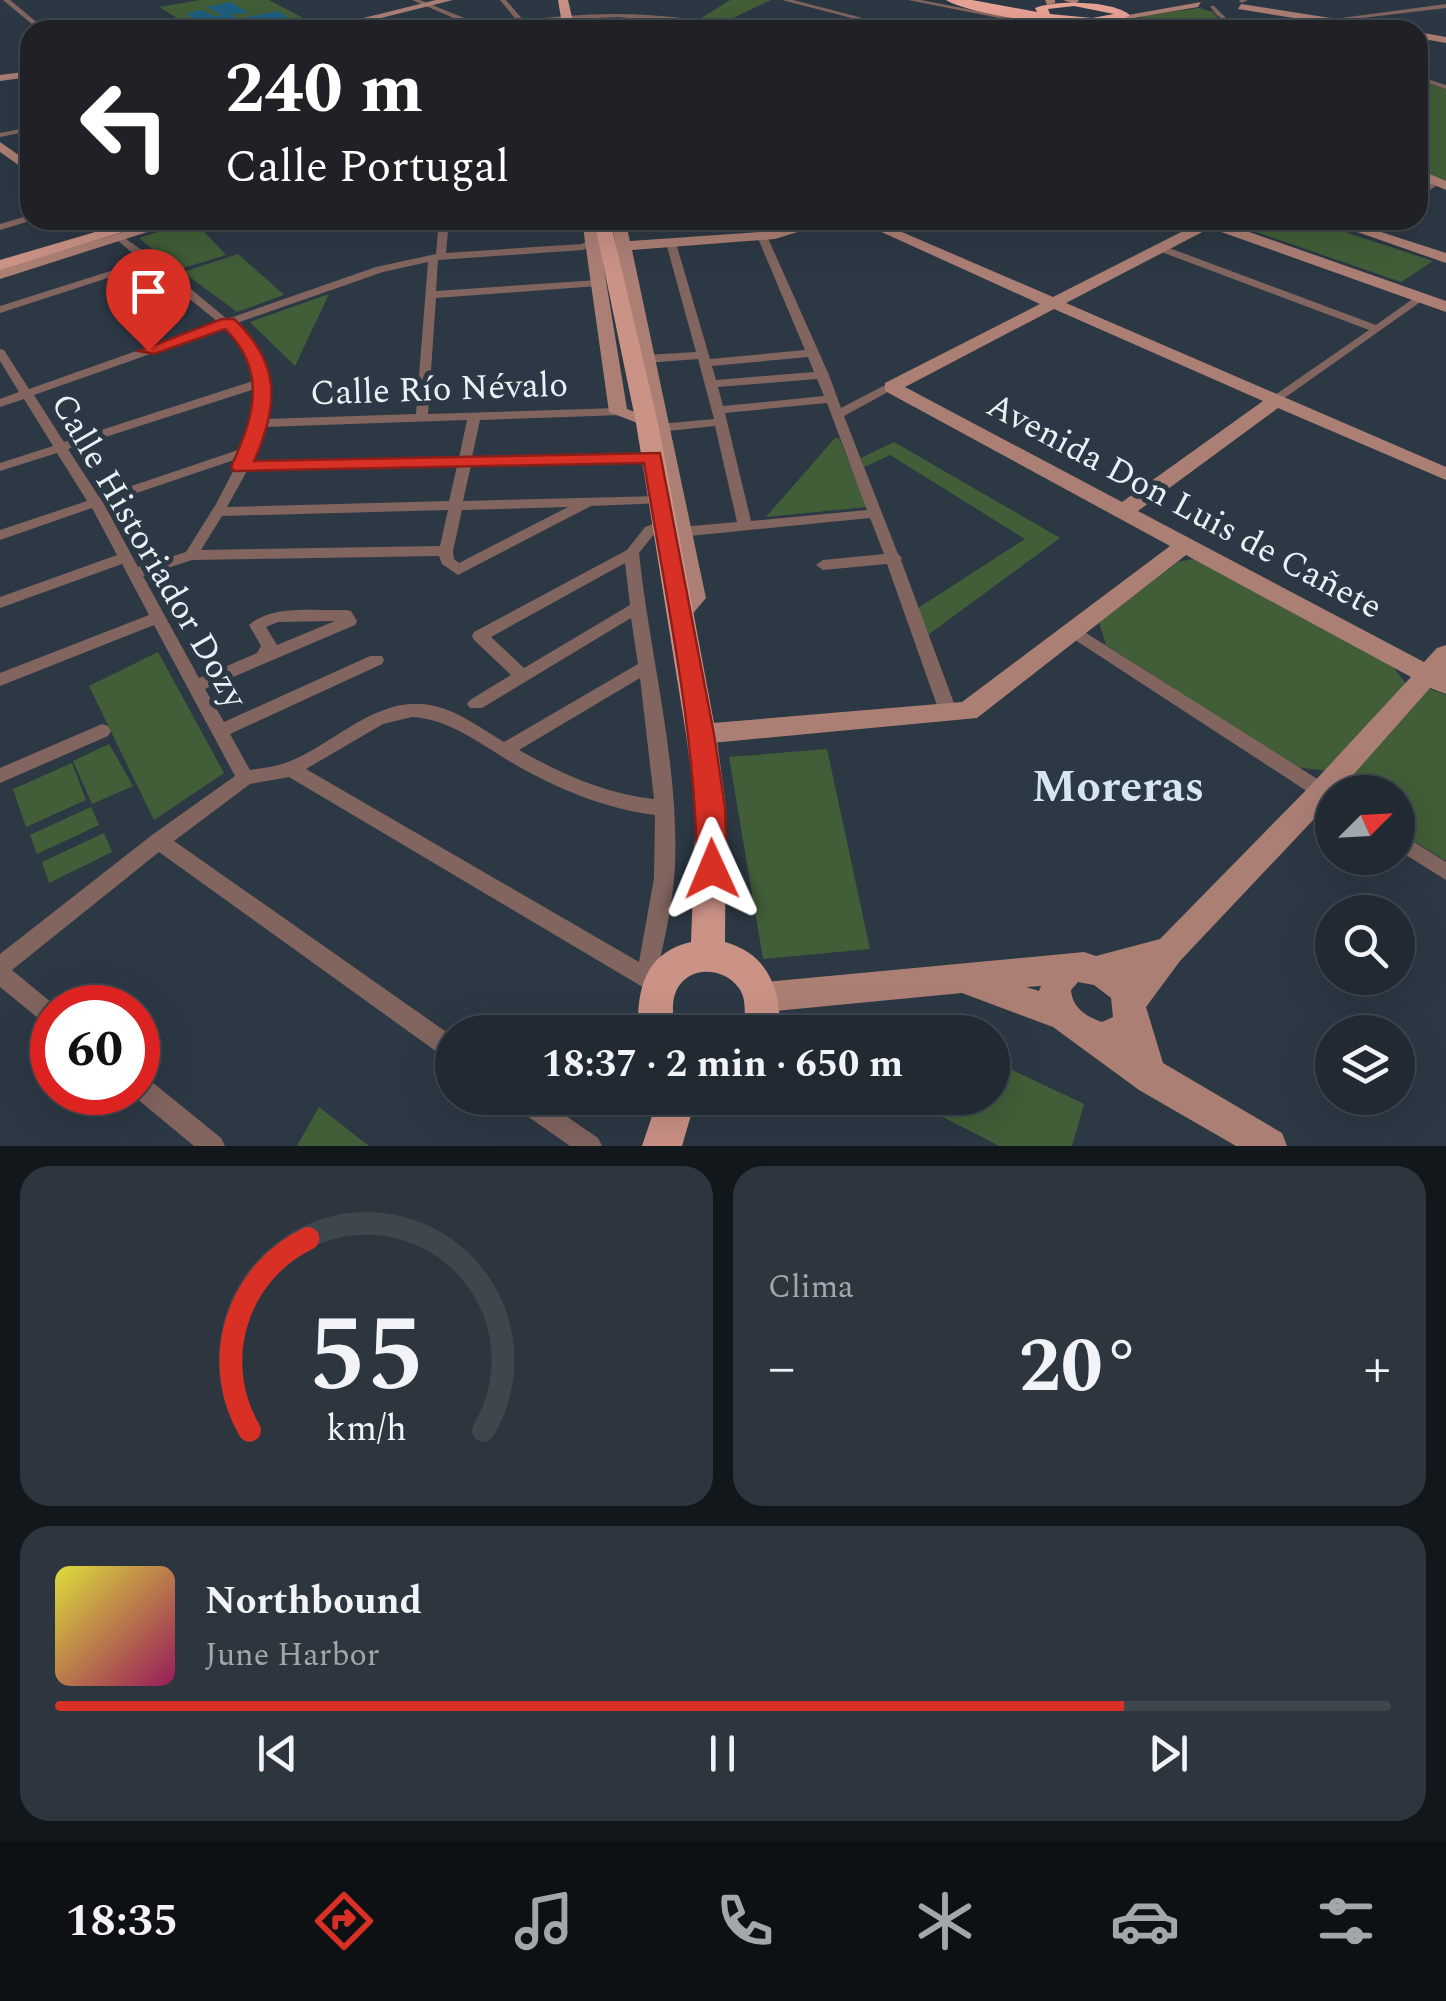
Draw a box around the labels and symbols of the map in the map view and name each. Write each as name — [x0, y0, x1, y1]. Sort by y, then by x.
pin — [106, 249, 191, 352]
street label: Calle Río Névalo — [309, 359, 569, 420]
street label: Avenida Don Luis de Cañete — [977, 379, 1392, 633]
street label: Calle Historiador Dozy — [37, 383, 261, 719]
district label: Moreras — [1032, 753, 1204, 822]
north arrow — [1315, 775, 1415, 875]
position arrow — [660, 817, 764, 921]
speed limit sign: 60 — [30, 985, 160, 1115]

